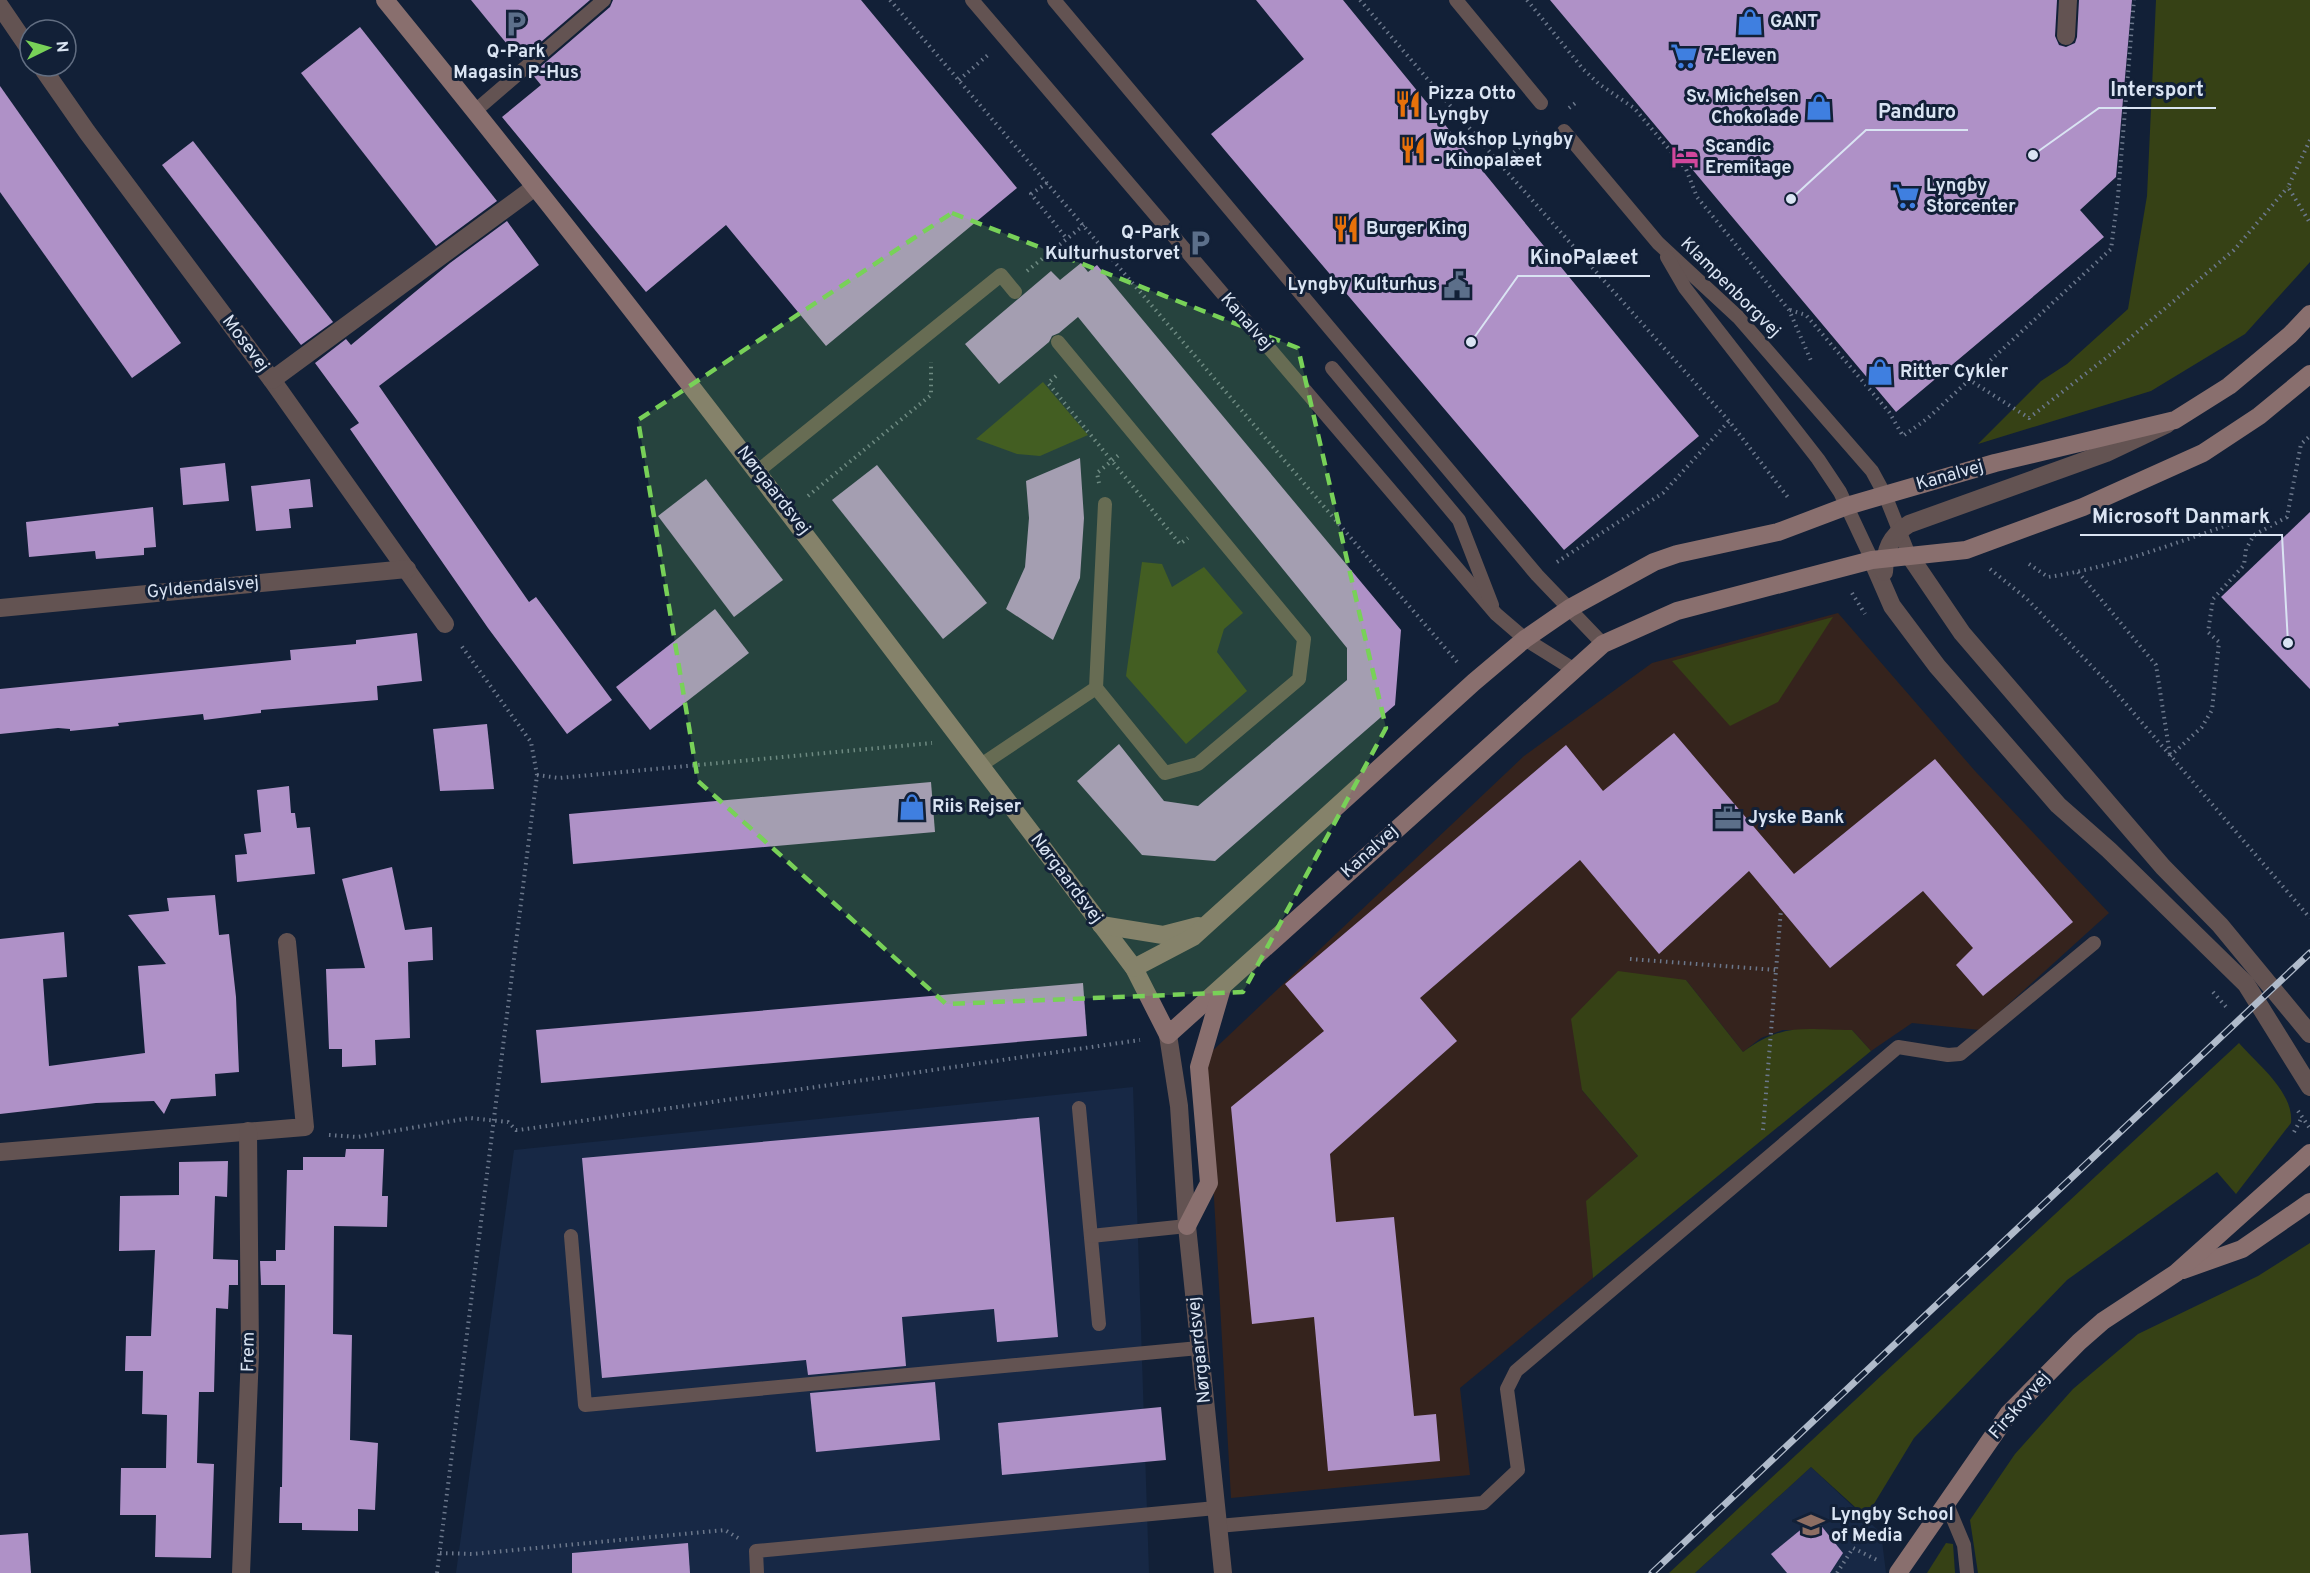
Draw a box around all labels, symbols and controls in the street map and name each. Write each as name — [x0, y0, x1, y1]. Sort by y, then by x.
shop icon: GANT — [1735, 7, 1765, 37]
parking icon: Q-Park Magasin P-Hus — [501, 9, 531, 39]
place label: GANT — [1770, 11, 1818, 34]
north arrow — [18, 18, 78, 78]
text: N — [50, 40, 71, 53]
place label: Q-Park Magasin P-Hus — [453, 41, 579, 85]
supermarket icon: 7-Eleven — [1669, 41, 1699, 71]
place label: 7-Eleven — [1704, 45, 1777, 68]
callout: Intersport — [2099, 70, 2216, 108]
text: Intersport — [2110, 78, 2204, 104]
place label: Pizza Otto Lyngby — [1428, 83, 1516, 127]
place label: Sv. Michelsen Chokolade — [1686, 86, 1799, 130]
restaurant icon: Pizza Otto Lyngby — [1393, 89, 1423, 119]
shop icon: Sv. Michelsen Chokolade — [1804, 92, 1834, 122]
callout: Panduro — [1866, 92, 1968, 130]
text: Panduro — [1878, 100, 1956, 126]
place label: Wokshop Lyngby - Kinopalæet — [1433, 129, 1573, 173]
restaurant icon: Wokshop Lyngby - Kinopalæet — [1398, 135, 1428, 165]
place label: Scandic Eremitage — [1705, 136, 1791, 180]
hotel icon: Scandic Eremitage — [1670, 142, 1700, 172]
place label: Lyngby Storcenter — [1926, 175, 2016, 219]
supermarket icon: Lyngby Storcenter — [1891, 181, 1921, 211]
restaurant icon: Burger King — [1331, 214, 1361, 244]
place label: Burger King — [1366, 218, 1467, 241]
place label: Q-Park Kulturhustorvet — [1045, 222, 1180, 266]
parking icon: Q-Park Kulturhustorvet — [1185, 228, 1215, 258]
street label: Klampenborgvej — [1675, 233, 1785, 343]
callout: KinoPalæet — [1518, 238, 1650, 276]
text: KinoPalæet — [1530, 246, 1639, 272]
public building icon: Lyngby Kulturhus — [1442, 270, 1472, 300]
place label: Lyngby Kulturhus — [1287, 274, 1437, 297]
street label: Kanalvej — [1215, 288, 1277, 356]
street label: Mosevej — [216, 311, 274, 377]
shop icon: Ritter Cykler — [1865, 357, 1895, 387]
place label: Ritter Cykler — [1900, 361, 2009, 384]
street label: Nørgaardsvej — [731, 442, 815, 540]
street label: Kanalvej — [1914, 455, 1986, 497]
callout: Microsoft Danmark — [2080, 497, 2282, 535]
text: Microsoft Danmark — [2092, 505, 2270, 531]
street label: Gyldendalsvej — [146, 572, 260, 604]
shop icon: Riis Rejser — [897, 792, 927, 822]
place label: Riis Rejser — [932, 796, 1022, 819]
office icon: Jyske Bank — [1713, 803, 1743, 833]
place label: Jyske Bank — [1748, 807, 1844, 830]
street label: Kanalvej — [1337, 820, 1403, 884]
street label: Nørgaardsvej — [1025, 829, 1107, 929]
street label: Nørgaardsvej — [1183, 1296, 1217, 1404]
street label: Frem — [237, 1332, 261, 1372]
street label: Firskovvej — [1984, 1368, 2056, 1444]
place label: Lyngby School of Media — [1831, 1504, 1954, 1548]
school or university icon: Lyngby School of Media — [1796, 1510, 1826, 1540]

